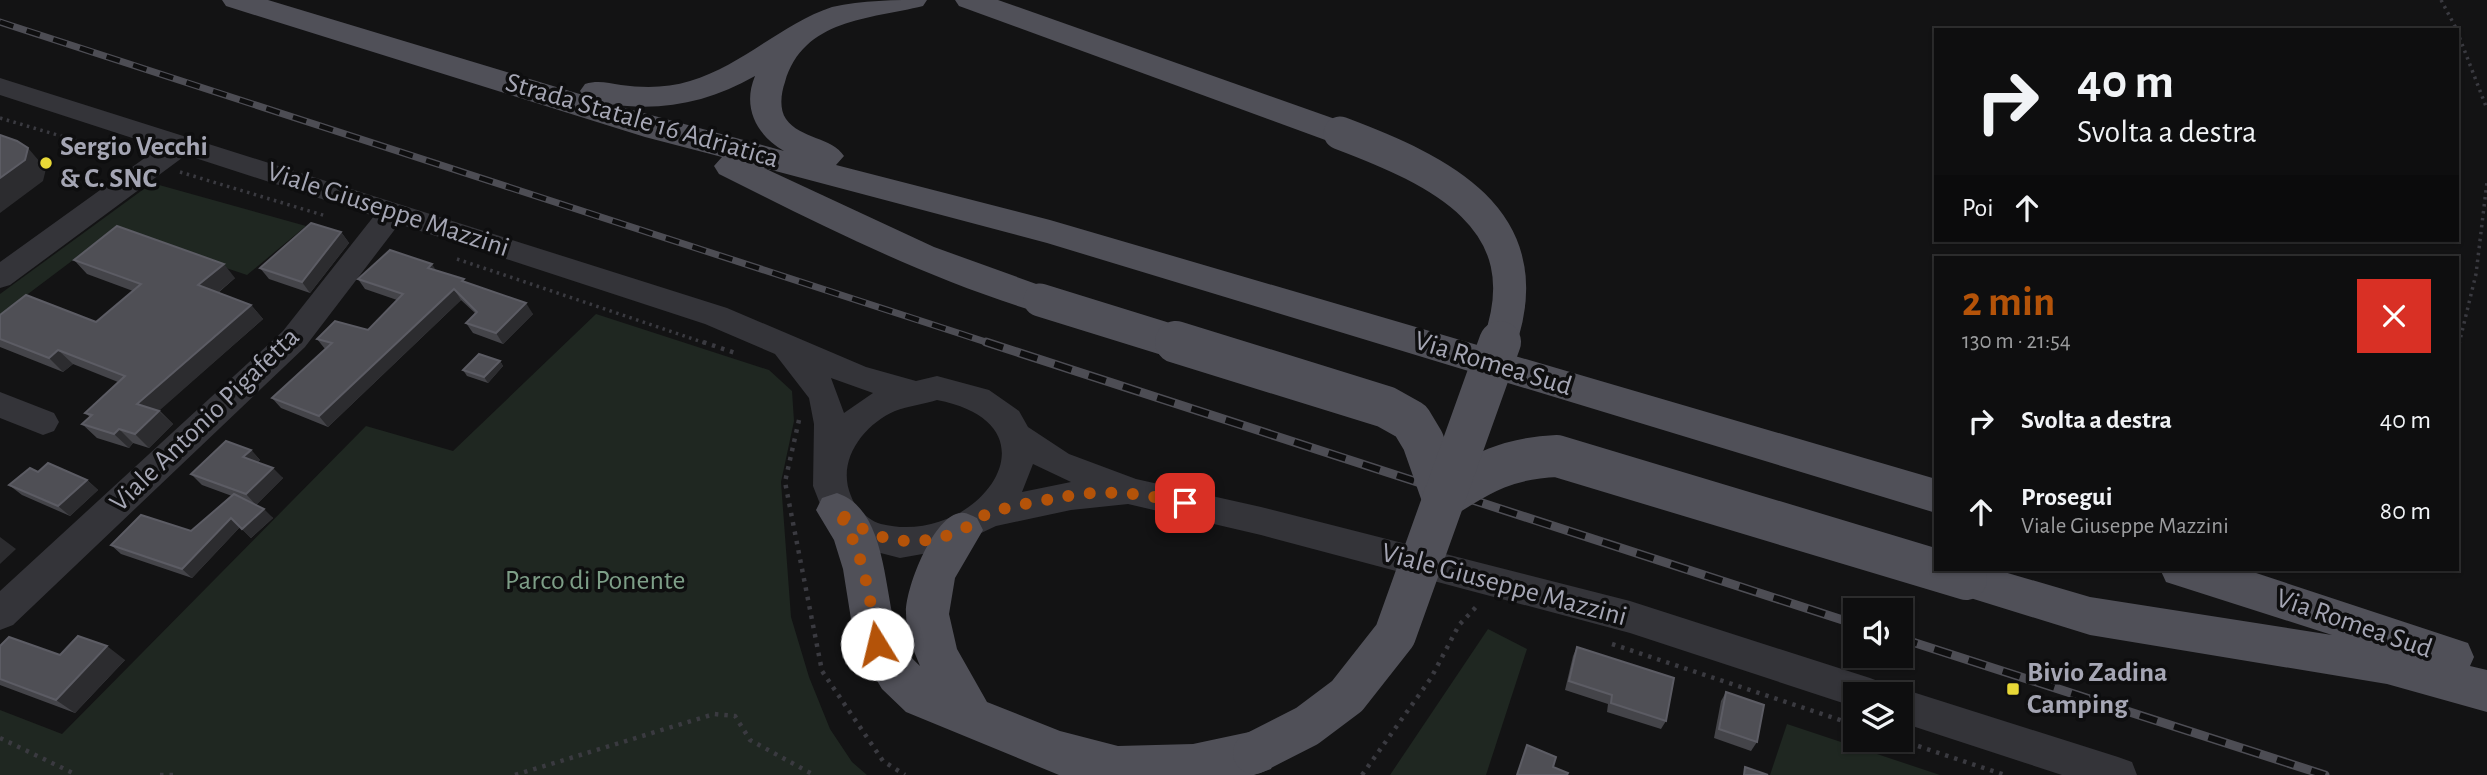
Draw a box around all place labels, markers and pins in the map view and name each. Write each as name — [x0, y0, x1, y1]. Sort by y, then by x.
place label: Sergio Vecchi & C. SNC — [60, 133, 208, 193]
marker: Sergio Vecchi & C. SNC — [38, 155, 54, 171]
pin — [1155, 473, 1215, 533]
place label: Bivio Zadina Camping — [2027, 659, 2167, 719]
marker: Bivio Zadina Camping — [2005, 681, 2021, 697]

